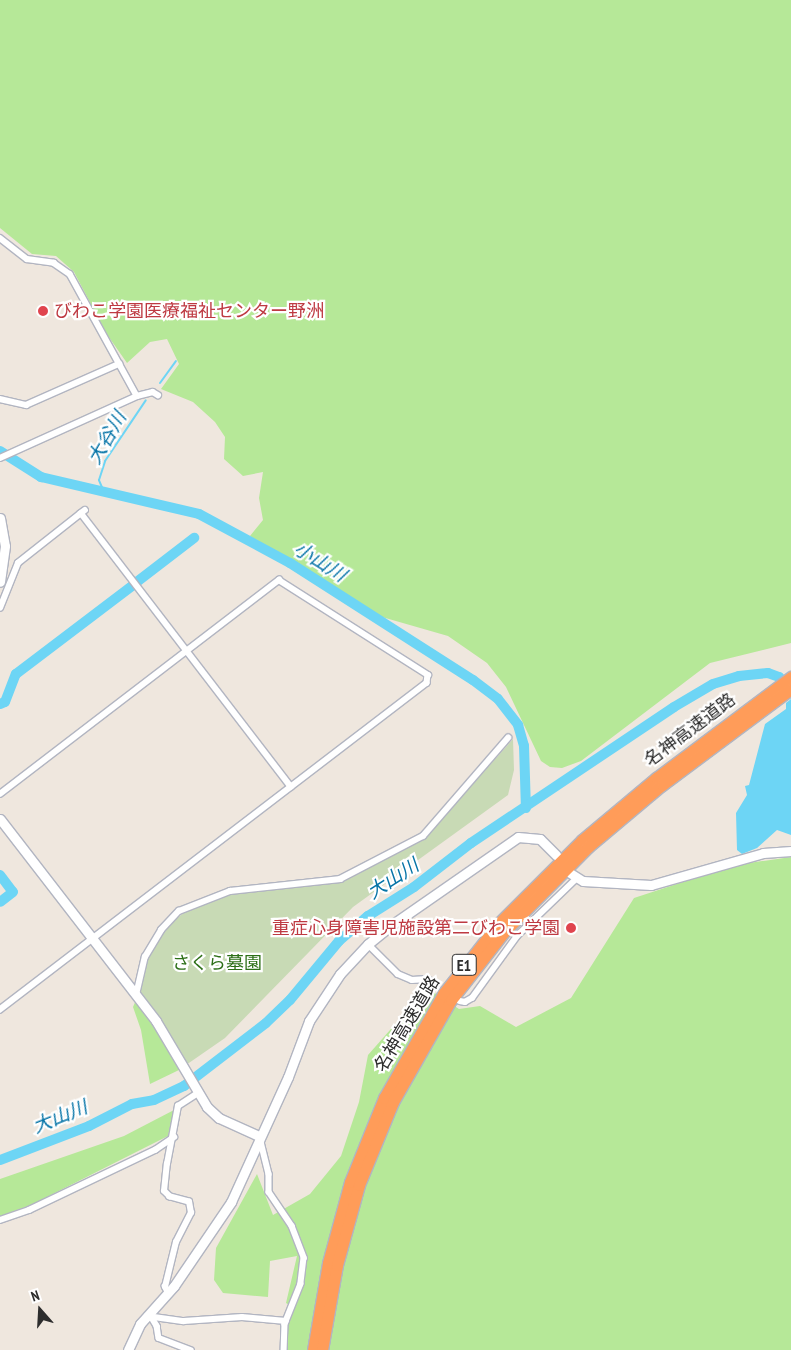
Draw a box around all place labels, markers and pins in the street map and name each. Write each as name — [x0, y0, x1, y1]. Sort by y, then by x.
place label: びわこ学園医療福祉センター野洲 — [54, 300, 324, 322]
marker: びわこ学園医療福祉センター野洲 — [36, 304, 50, 318]
place label: 重症心身障害児施設第二びわこ学園 — [272, 917, 560, 939]
marker: 重症心身障害児施設第二びわこ学園 — [564, 921, 578, 935]

